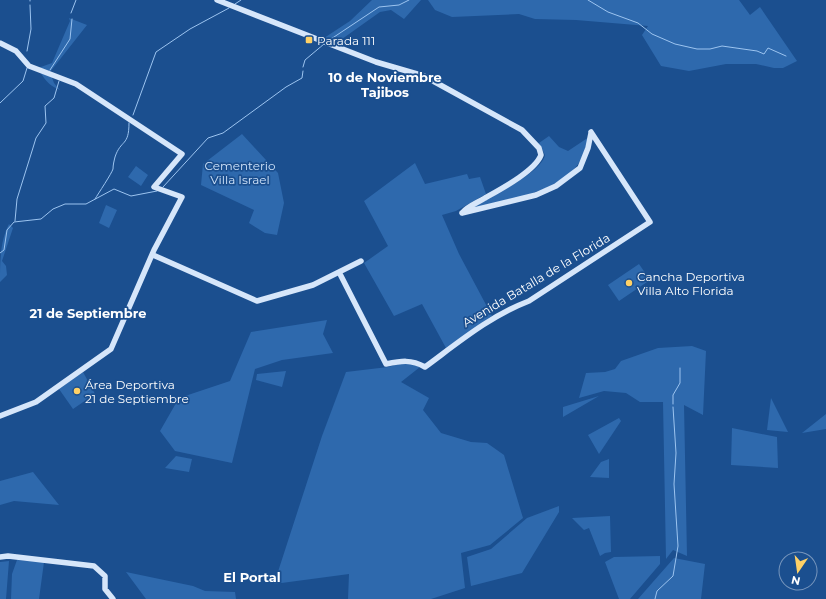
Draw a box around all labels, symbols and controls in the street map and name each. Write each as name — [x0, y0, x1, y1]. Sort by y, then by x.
place label: Parada 111 — [317, 33, 375, 48]
marker: Parada 111 — [304, 35, 314, 45]
district label: 10 de Noviembre Tajibos — [328, 69, 442, 100]
park label: Cementerio Villa Israel — [205, 158, 275, 187]
street label: Avenida Batalla de la Florida — [459, 230, 613, 330]
place label: Cancha Deportiva Villa Alto Florida — [637, 269, 745, 298]
marker: Cancha Deportiva Villa Alto Florida — [624, 278, 634, 288]
district label: 21 de Septiembre — [30, 305, 146, 321]
place label: Área Deportiva 21 de Septiembre — [85, 377, 189, 406]
marker: Área Deportiva 21 de Septiembre — [72, 386, 82, 396]
north arrow — [778, 551, 818, 591]
district label: El Portal — [223, 569, 281, 585]
text: N — [790, 573, 802, 589]

